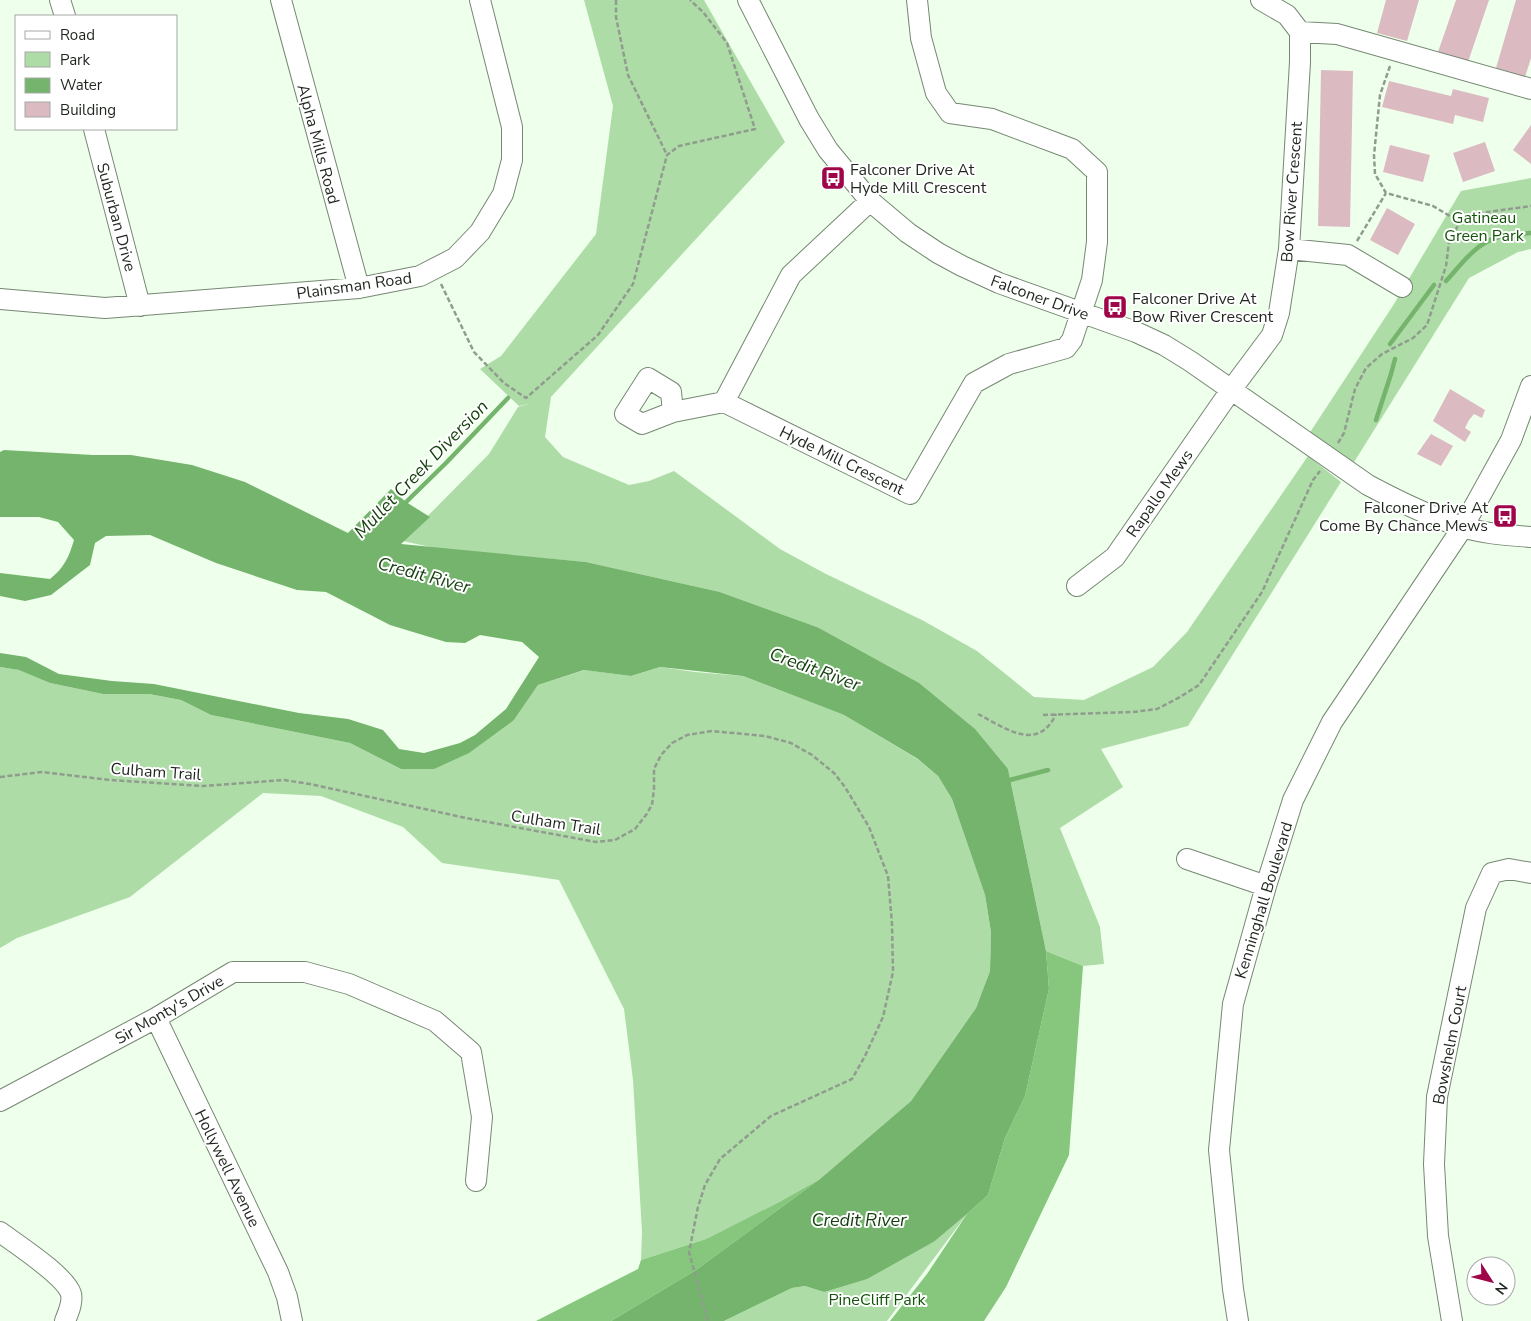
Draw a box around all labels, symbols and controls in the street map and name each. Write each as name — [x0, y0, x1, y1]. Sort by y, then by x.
legend — [15, 15, 178, 130]
text: Road — [60, 25, 95, 45]
text: Park — [60, 50, 90, 70]
text: Water — [60, 75, 103, 95]
street label: Alpha Mills Road — [291, 82, 345, 207]
text: Building — [60, 100, 116, 120]
street label: Bow River Crescent — [1276, 121, 1308, 263]
place label: Falconer Drive At Hyde Mill Crescent — [850, 159, 987, 199]
street label: Suburban Drive — [91, 160, 141, 274]
bus stop icon: Falconer Drive At Hyde Mill Crescent — [820, 165, 846, 191]
park label: Gatineau Green Park — [1444, 207, 1525, 247]
street label: Plainsman Road — [295, 267, 413, 305]
street label: Falconer Drive — [987, 270, 1092, 326]
place label: Falconer Drive At Bow River Crescent — [1132, 288, 1274, 328]
bus stop icon: Falconer Drive At Bow River Crescent — [1102, 294, 1128, 320]
water label: Mullet Creek Diversion — [349, 395, 493, 543]
street label: Hyde Mill Crescent — [776, 421, 908, 501]
street label: Rapallo Mews — [1121, 445, 1198, 542]
place label: Falconer Drive At Come By Chance Mews — [1319, 497, 1488, 537]
bus stop icon: Falconer Drive At Come By Chance Mews — [1492, 503, 1518, 529]
water label: Credit River — [375, 551, 474, 599]
water label: Credit River — [766, 641, 864, 697]
street label: Culham Trail — [110, 758, 202, 786]
street label: Culham Trail — [509, 805, 603, 841]
street label: Kenninghall Boulevard — [1230, 819, 1298, 981]
street label: Sir Monty's Drive — [111, 970, 228, 1050]
street label: Bowshelm Court — [1428, 984, 1472, 1106]
street label: Hollywell Avenue — [189, 1106, 265, 1231]
water label: Credit River — [812, 1208, 907, 1232]
north arrow — [1466, 1256, 1516, 1306]
text: N — [1490, 1279, 1512, 1298]
park label: PineCliff Park — [828, 1289, 927, 1311]

